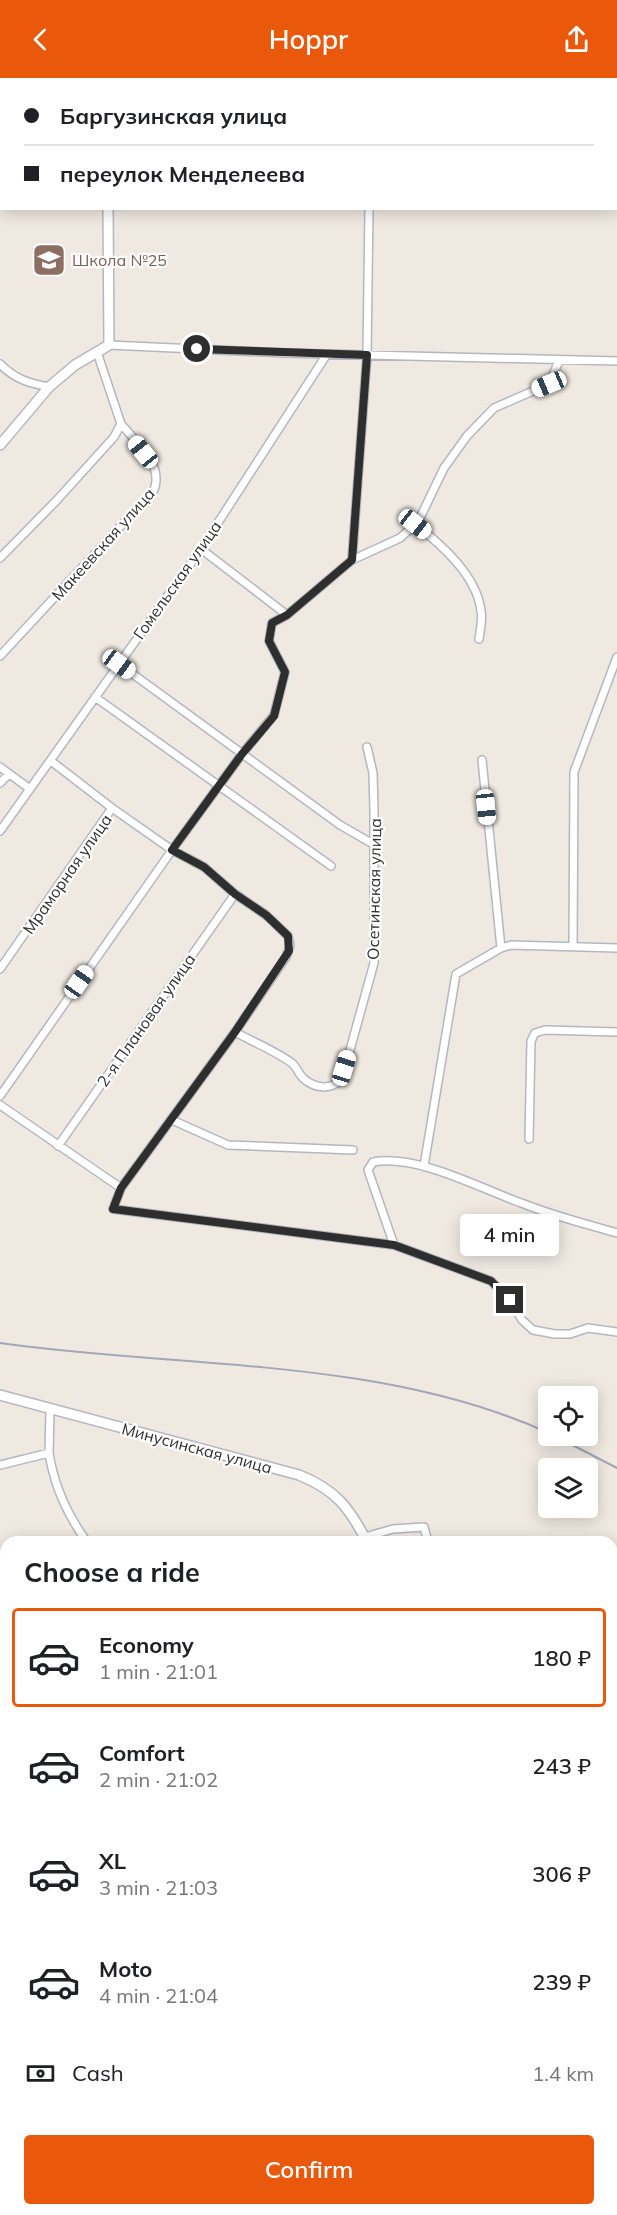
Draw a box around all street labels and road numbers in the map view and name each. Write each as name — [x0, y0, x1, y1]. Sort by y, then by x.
street label: Макеевская улица — [47, 484, 159, 604]
street label: Гомельская улица — [129, 517, 225, 643]
street label: Мраморная улица — [18, 810, 116, 938]
street label: Осетинская улица — [363, 818, 385, 960]
street label: 2-я Плановая улица — [93, 950, 199, 1090]
street label: Минусинская улица — [120, 1418, 274, 1478]

